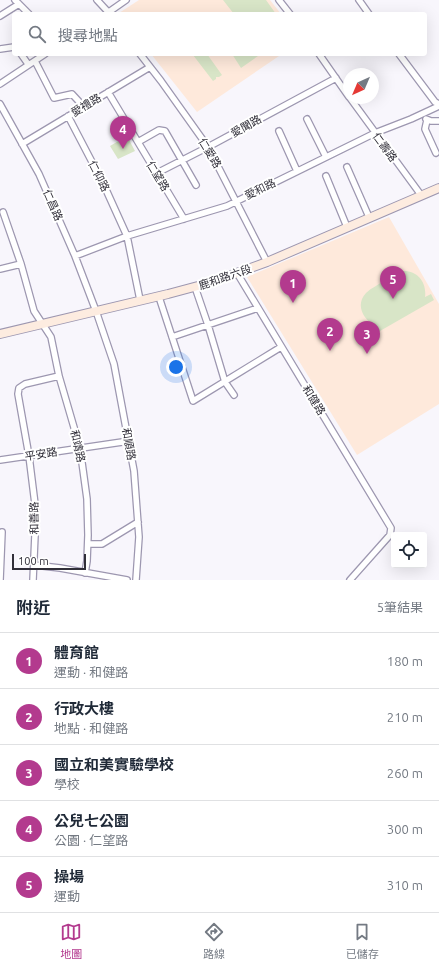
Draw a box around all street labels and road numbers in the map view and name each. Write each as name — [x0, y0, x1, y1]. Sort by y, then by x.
street label: 愛禮路 — [69, 91, 103, 119]
street label: 愛聞路 — [229, 113, 263, 139]
street label: 仁壽路 — [370, 130, 400, 164]
street label: 仁愛路 — [196, 136, 224, 170]
street label: 仁仰路 — [86, 159, 112, 193]
street label: 仁望路 — [144, 159, 172, 193]
street label: 愛和路 — [243, 176, 277, 202]
street label: 仁昌路 — [41, 187, 65, 223]
street label: 鹿和路六段 — [197, 262, 253, 292]
street label: 和健路 — [300, 383, 328, 417]
street label: 和順路 — [120, 427, 138, 461]
street label: 和靖路 — [68, 429, 88, 463]
street label: 平安路 — [24, 445, 58, 463]
street label: 和善路 — [28, 501, 40, 535]

